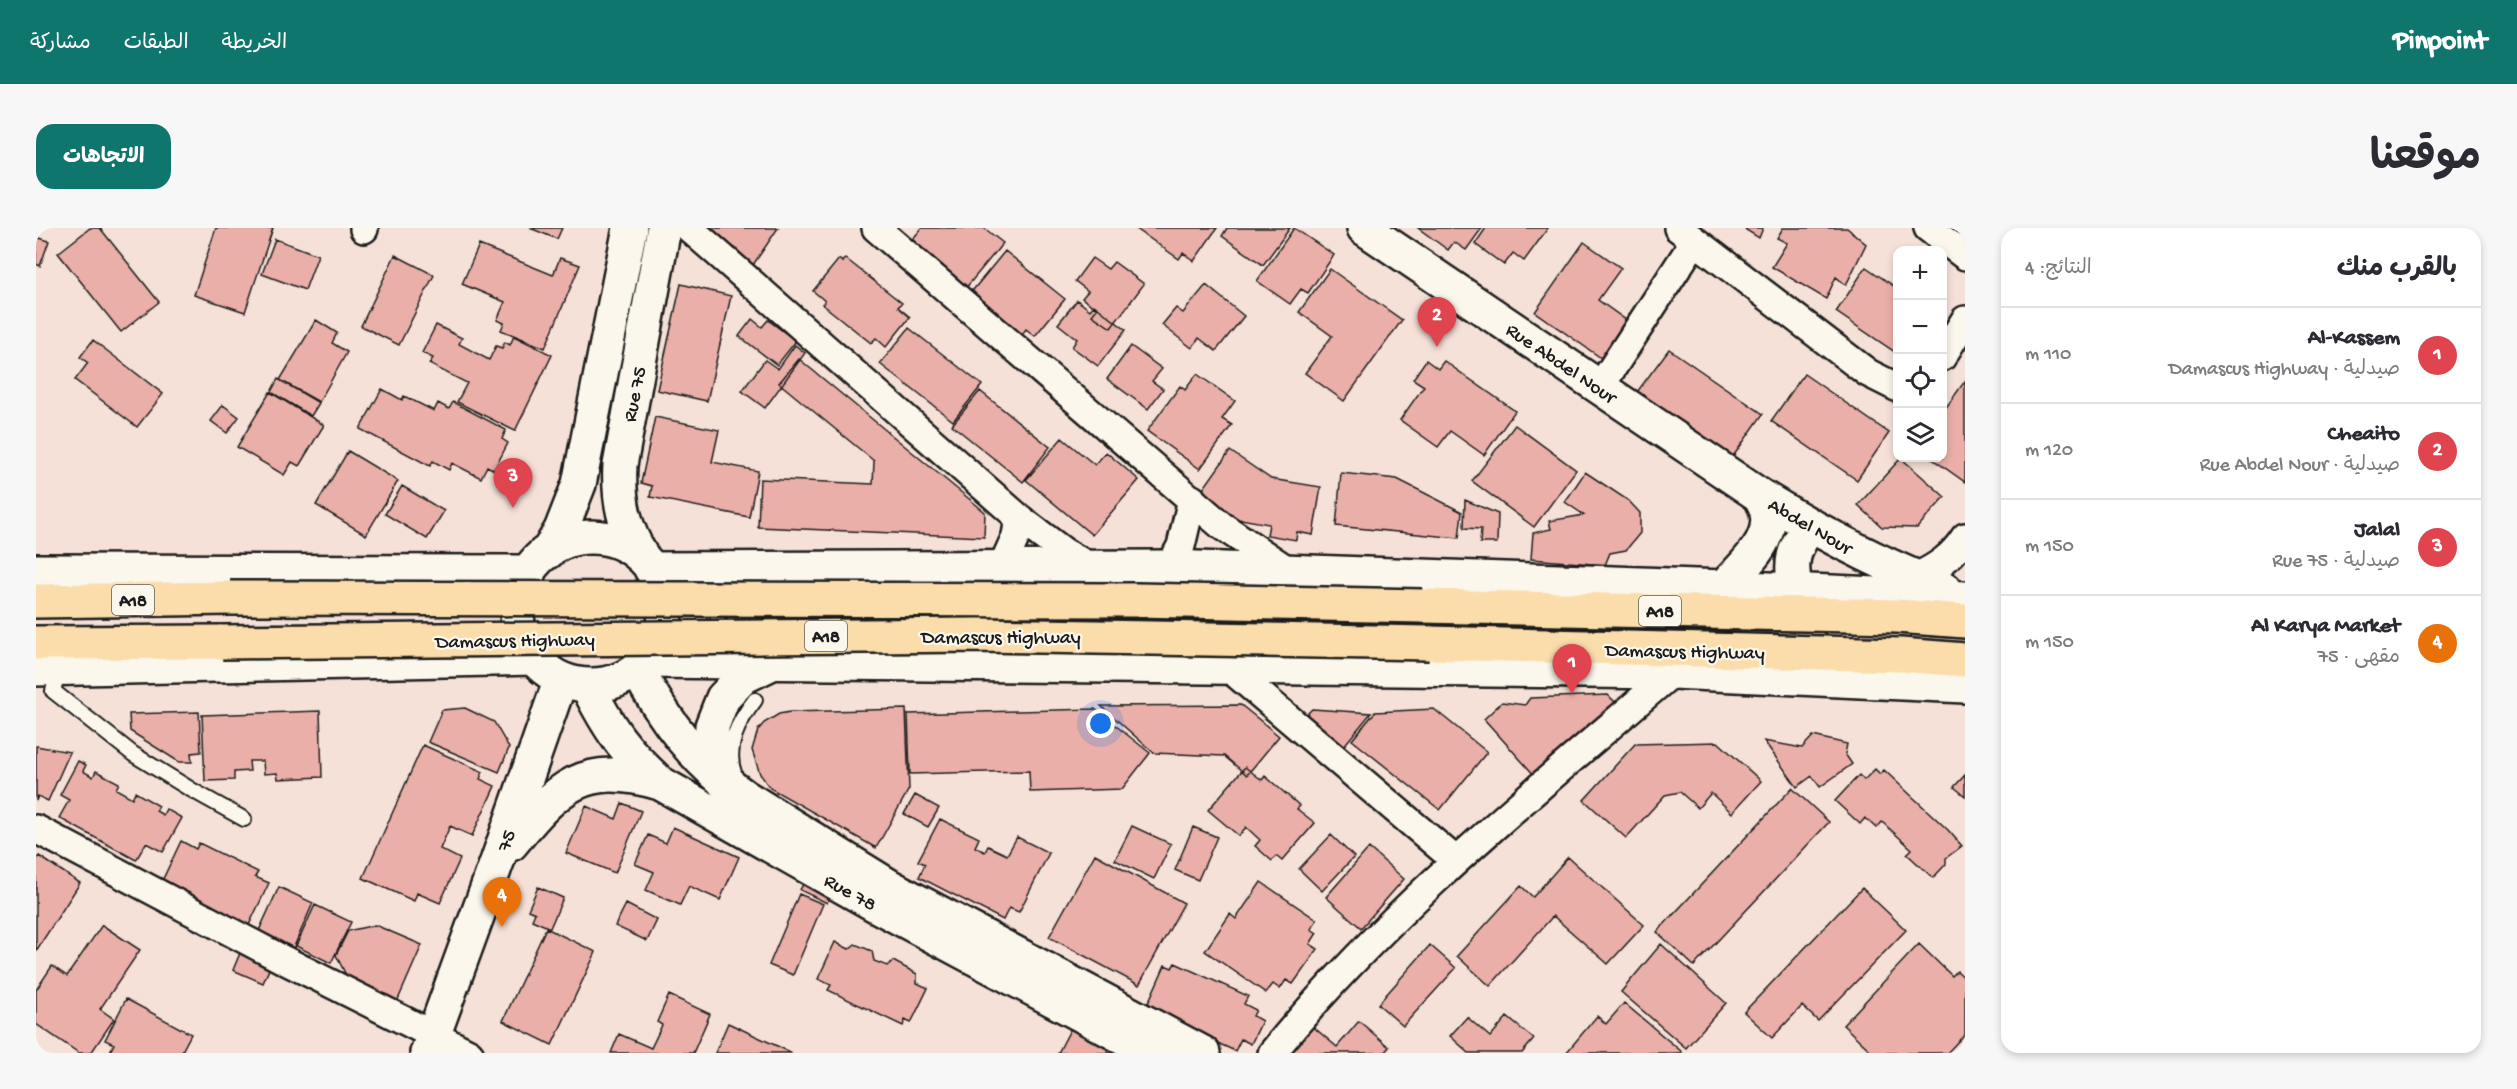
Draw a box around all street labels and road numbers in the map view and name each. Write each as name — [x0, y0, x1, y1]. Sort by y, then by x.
street label: Rue Abdel Nour — [1500, 319, 1621, 411]
street label: Rue 75 — [620, 365, 653, 424]
street label: Abdel Nour — [1763, 495, 1857, 562]
road number: A18 — [112, 585, 154, 615]
road number: A18 — [1639, 596, 1681, 626]
road number: A18 — [805, 621, 847, 651]
street label: Damascus Highway — [919, 628, 1081, 651]
street label: Damascus Highway — [433, 630, 595, 655]
street label: Damascus Highway — [1603, 641, 1765, 666]
street label: 75 — [494, 828, 523, 856]
street label: Rue 78 — [819, 870, 880, 918]

